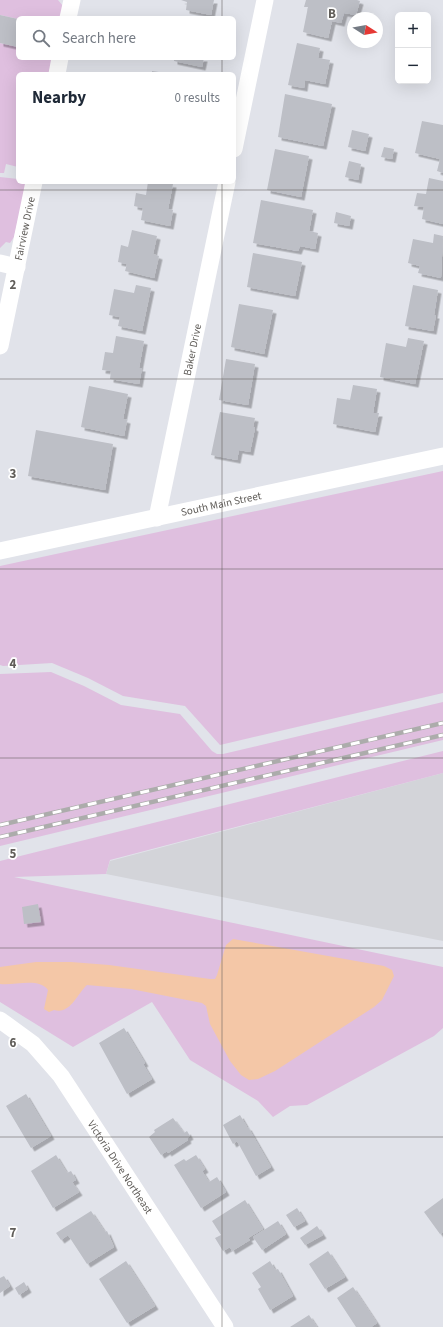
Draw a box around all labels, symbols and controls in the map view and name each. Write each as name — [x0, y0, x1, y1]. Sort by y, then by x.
text: B — [328, 5, 336, 23]
north arrow — [347, 12, 383, 48]
map controls — [395, 12, 431, 84]
button: + — [395, 12, 431, 48]
search box — [16, 16, 236, 60]
icon: search — [30, 27, 52, 49]
text: Search here — [62, 28, 136, 49]
button: − — [395, 48, 431, 84]
text: Nearby — [32, 86, 86, 110]
text: 0 results — [175, 89, 220, 107]
street label: Fairview Drive — [10, 195, 38, 262]
text: 2 — [10, 276, 17, 294]
street label: Baker Drive — [179, 322, 205, 377]
text: 3 — [10, 465, 17, 483]
street label: South Main Street — [179, 488, 263, 520]
text: 4 — [10, 655, 17, 673]
text: 5 — [10, 845, 17, 863]
text: 6 — [10, 1034, 17, 1052]
street label: Victoria Drive Northeast — [84, 1117, 157, 1217]
text: 7 — [10, 1224, 17, 1242]

